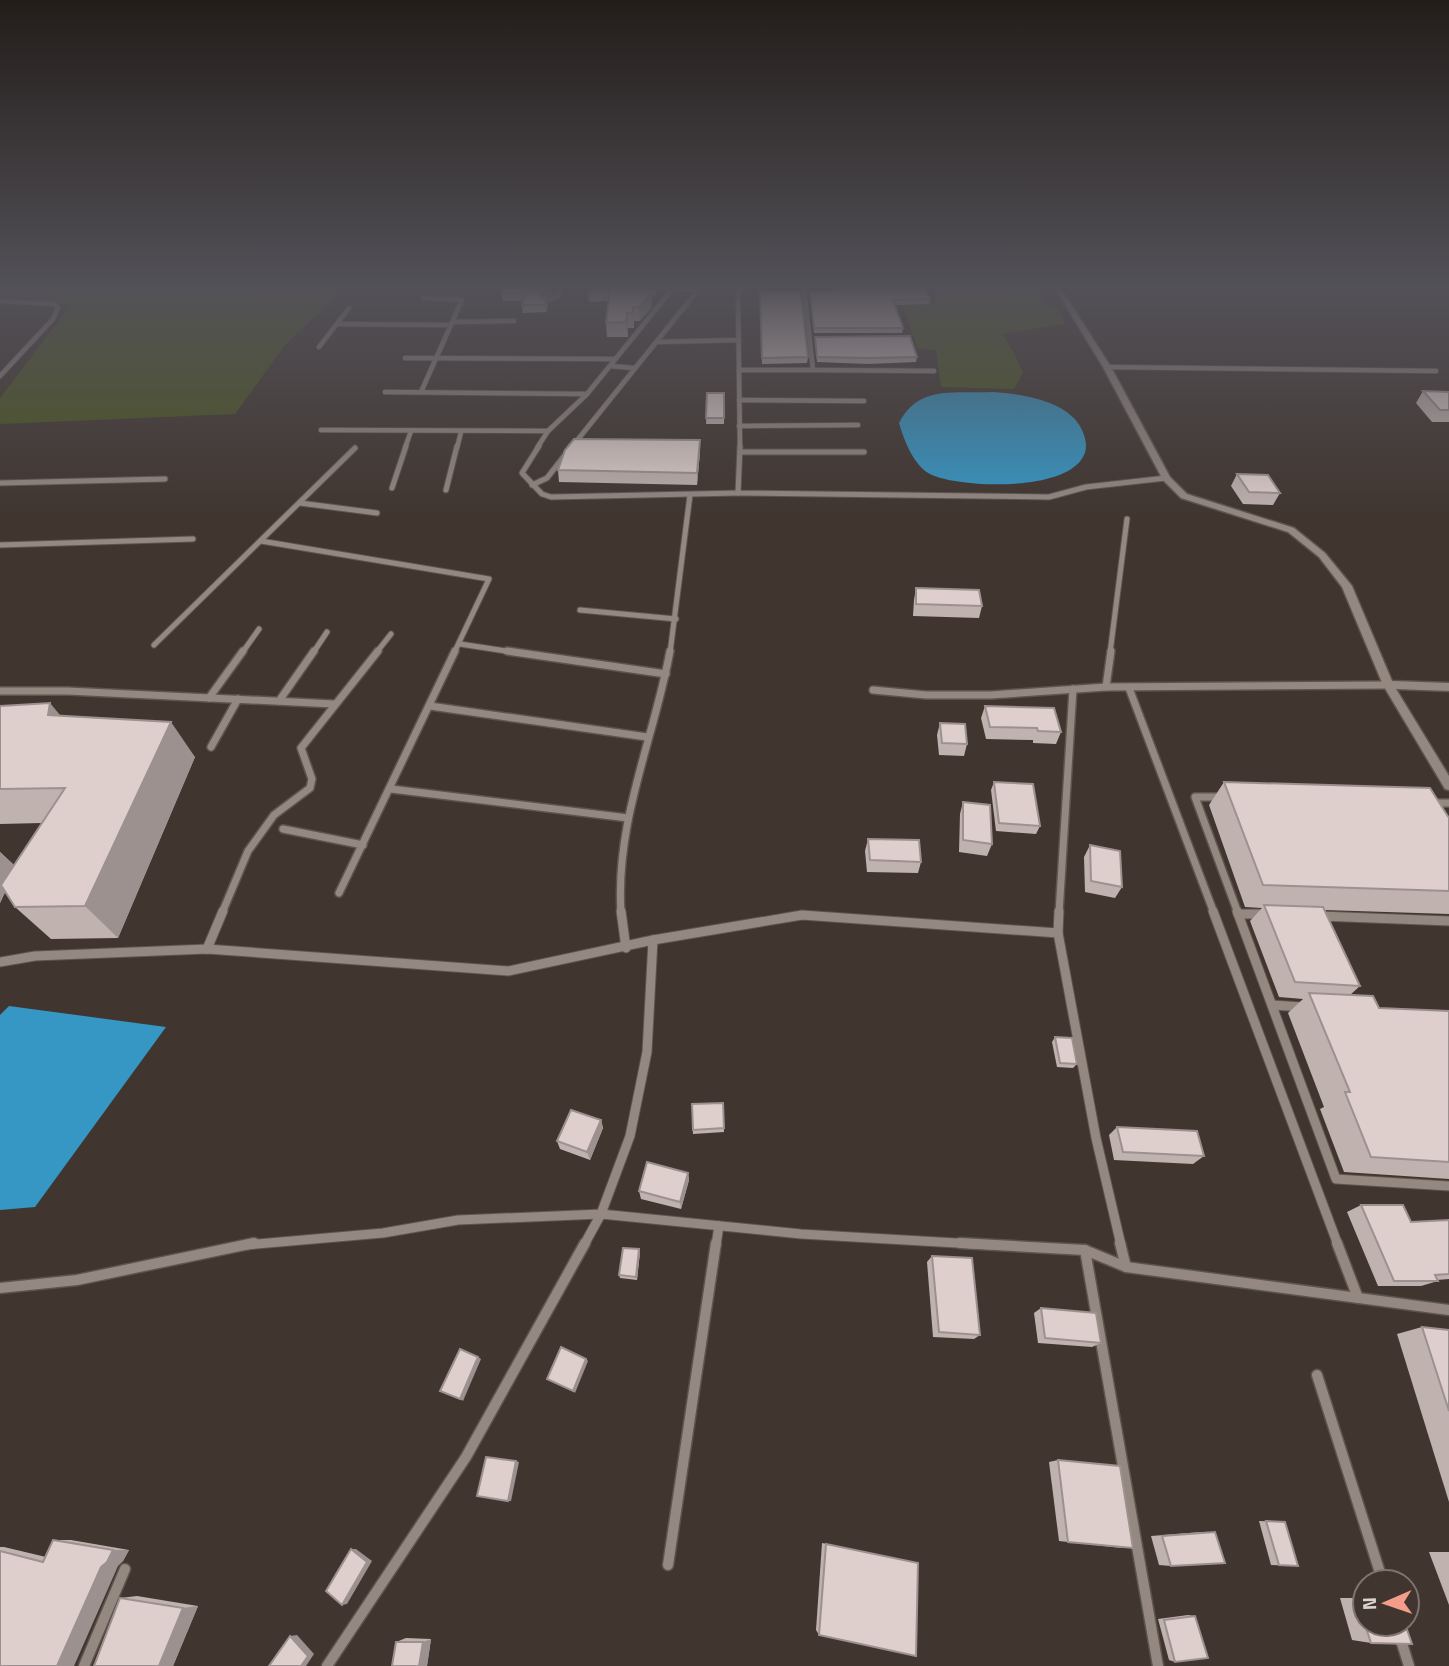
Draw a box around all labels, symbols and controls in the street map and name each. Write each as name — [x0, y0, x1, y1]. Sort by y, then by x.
north arrow — [1351, 1568, 1421, 1638]
text: N — [1354, 1597, 1383, 1611]

